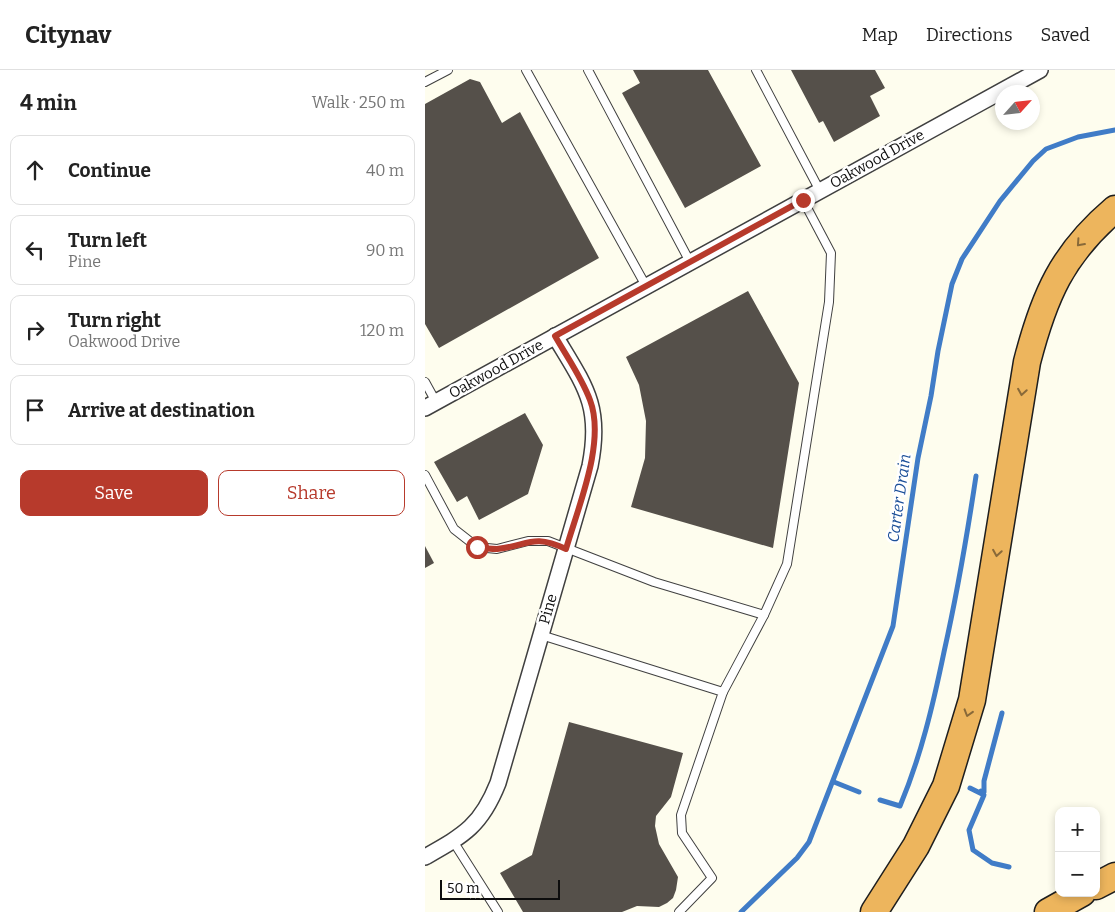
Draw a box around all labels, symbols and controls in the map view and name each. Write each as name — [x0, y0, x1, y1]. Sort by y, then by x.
text: Citynav — [25, 21, 111, 49]
text: Map — [862, 24, 898, 46]
text: Directions — [926, 24, 1013, 46]
text: Saved — [1041, 24, 1090, 46]
north arrow — [995, 85, 1040, 130]
text: 4 min — [20, 90, 77, 116]
text: Walk · 250 m — [312, 93, 405, 112]
street label: Oakwood Drive — [827, 126, 927, 192]
icon: ahead — [21, 156, 49, 184]
text: Continue — [68, 159, 151, 182]
text: 40 m — [366, 161, 404, 180]
route end — [792, 189, 815, 212]
text: Turn left — [68, 229, 147, 252]
icon: left — [21, 236, 49, 264]
one-way arrow — [1077, 238, 1086, 247]
text: 90 m — [366, 241, 404, 260]
text: Pine — [68, 252, 101, 271]
text: Turn right — [68, 309, 161, 332]
icon: right — [21, 316, 49, 344]
text: 120 m — [360, 321, 404, 340]
text: Oakwood Drive — [68, 332, 180, 351]
street label: Oakwood Drive — [446, 336, 546, 402]
one-way arrow — [1017, 388, 1027, 397]
icon: arrive — [21, 396, 49, 424]
text: Arrive at destination — [68, 399, 255, 422]
water label: Carter Drain — [883, 452, 915, 544]
button: Save — [20, 470, 208, 516]
button: Share — [218, 470, 405, 516]
route start — [466, 536, 489, 559]
one-way arrow — [992, 548, 1002, 557]
street label: Pine — [535, 592, 561, 626]
one-way arrow — [963, 708, 973, 716]
map controls — [1055, 807, 1100, 897]
button: + — [1055, 807, 1100, 852]
button: − — [1055, 852, 1100, 897]
scale bar — [440, 877, 560, 900]
text: 50 m — [447, 880, 480, 897]

